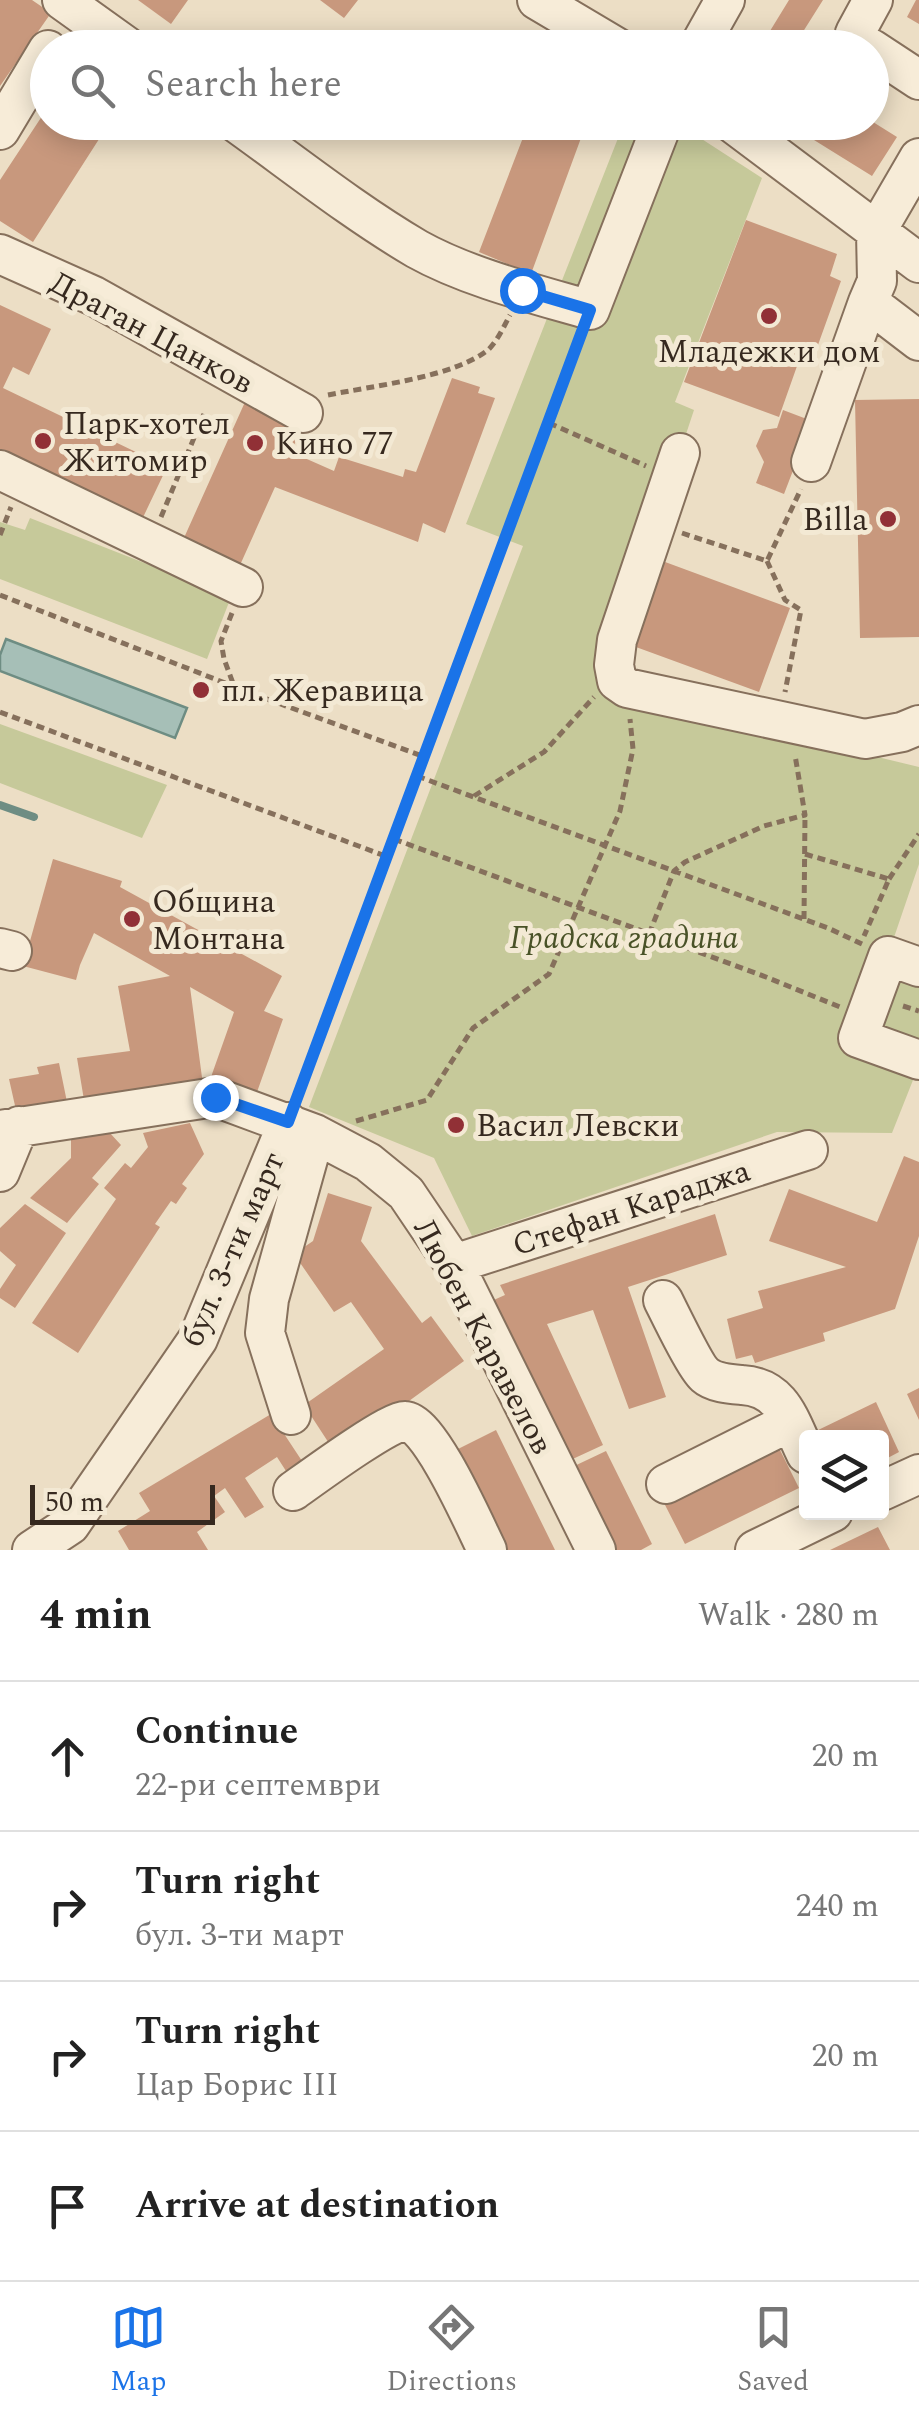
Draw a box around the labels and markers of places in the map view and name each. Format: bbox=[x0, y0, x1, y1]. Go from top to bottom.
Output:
marker: Младежки дом bbox=[758, 305, 780, 327]
place label: Младежки дом bbox=[657, 328, 881, 377]
place label: Парк-хотел Житомир bbox=[63, 400, 230, 486]
place label: Кино 77 bbox=[275, 420, 394, 469]
marker: Парк-хотел Житомир bbox=[32, 430, 54, 452]
marker: Кино 77 bbox=[244, 432, 266, 454]
place label: Billa bbox=[802, 496, 868, 545]
marker: Billa bbox=[877, 508, 899, 530]
place label: пл. Жеравица bbox=[221, 667, 424, 716]
marker: пл. Жеравица bbox=[190, 679, 212, 701]
place label: Община Монтана bbox=[152, 878, 285, 964]
marker: Община Монтана bbox=[121, 908, 143, 930]
place label: Васил Левски bbox=[476, 1102, 679, 1151]
marker: Васил Левски bbox=[445, 1114, 467, 1136]

